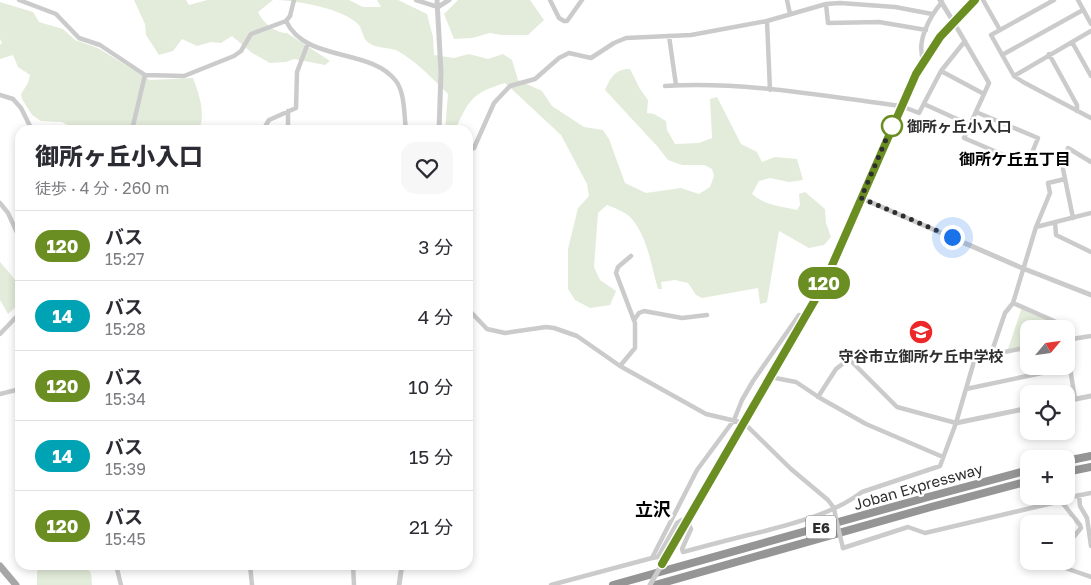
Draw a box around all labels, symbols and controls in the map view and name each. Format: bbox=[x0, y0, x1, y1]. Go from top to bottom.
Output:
marker: 御所ヶ丘小入口 bbox=[881, 115, 903, 137]
place label: 御所ヶ丘小入口 bbox=[907, 117, 1012, 135]
text: 御所ヶ丘小入口 bbox=[35, 141, 203, 170]
button: heart bbox=[401, 142, 453, 194]
district label: 御所ケ丘五丁目 bbox=[959, 149, 1071, 169]
text: 徒歩 · 4 分 · 260 m bbox=[35, 178, 169, 198]
text: バス bbox=[105, 225, 143, 248]
your location bbox=[940, 225, 965, 250]
text: 120 bbox=[47, 235, 78, 257]
text: 3 分 bbox=[418, 235, 453, 258]
text: 15:27 bbox=[105, 249, 145, 269]
line badge: 120 bbox=[795, 267, 853, 299]
text: 120 bbox=[808, 272, 840, 294]
text: バス bbox=[105, 295, 143, 318]
text: 14 bbox=[52, 305, 73, 327]
text: 4 分 bbox=[418, 305, 453, 328]
text: 15:28 bbox=[105, 319, 146, 339]
school or university icon: 守谷市立御所ケ丘中学校 bbox=[908, 319, 934, 345]
north arrow bbox=[1020, 320, 1075, 375]
map controls bbox=[1020, 320, 1075, 570]
place label: 守谷市立御所ケ丘中学校 bbox=[838, 347, 1004, 365]
text: バス bbox=[105, 365, 143, 388]
text: 120 bbox=[47, 375, 78, 397]
text: 10 分 bbox=[408, 375, 453, 398]
button: locate bbox=[1020, 385, 1075, 440]
text: 15:34 bbox=[105, 389, 146, 409]
text: バス bbox=[105, 435, 143, 458]
text: 14 bbox=[52, 445, 73, 467]
text: 15 分 bbox=[409, 445, 453, 468]
button: + bbox=[1020, 450, 1075, 505]
text: 15:39 bbox=[105, 459, 146, 479]
street label: Joban Expressway bbox=[851, 459, 985, 513]
district label: 立沢 bbox=[635, 498, 671, 520]
text: バス bbox=[105, 505, 143, 528]
text: 120 bbox=[47, 515, 78, 537]
text: 21 分 bbox=[409, 515, 453, 538]
button: − bbox=[1020, 515, 1075, 570]
road number: E6 bbox=[806, 516, 836, 538]
text: 15:45 bbox=[105, 529, 146, 549]

